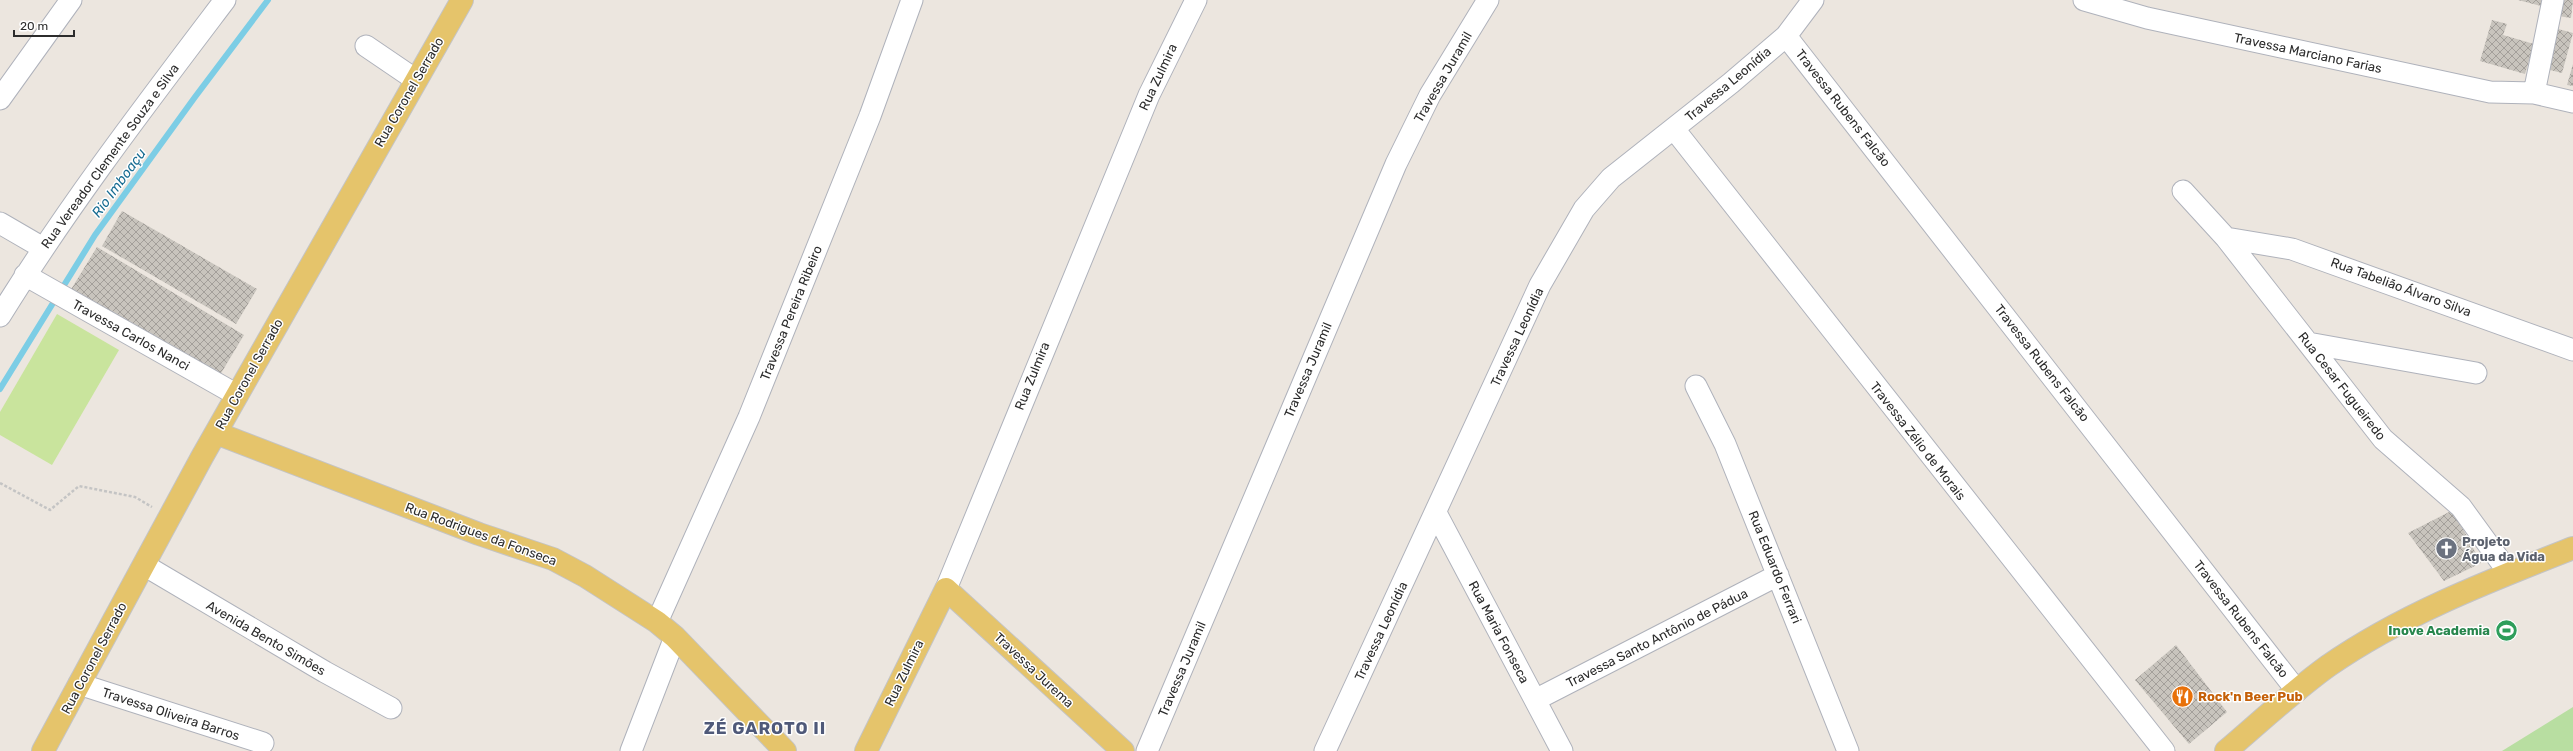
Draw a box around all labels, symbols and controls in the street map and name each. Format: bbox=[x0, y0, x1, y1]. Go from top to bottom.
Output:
scale bar bbox=[14, 12, 74, 38]
text: 20 m bbox=[20, 19, 48, 33]
street label: Travessa Juramil bbox=[1411, 29, 1475, 125]
street label: Travessa Marciano Farias bbox=[2233, 30, 2384, 76]
street label: Rua Coronel Serrado bbox=[371, 35, 447, 149]
street label: Rua Zulmira bbox=[1136, 41, 1180, 113]
street label: Travessa Leonídia bbox=[1682, 44, 1774, 124]
street label: Travessa Rubens Falcão bbox=[1793, 46, 1893, 170]
street label: Rua Vereador Clemente Souza e Silva bbox=[38, 61, 182, 251]
water label: Rio Imboaçu bbox=[88, 145, 150, 221]
street label: Travessa Pereira Ribeiro bbox=[757, 243, 825, 383]
street label: Rua Tabelião Álvaro Silva bbox=[2329, 255, 2473, 319]
street label: Travessa Leonídia bbox=[1488, 285, 1546, 389]
street label: Travessa Carlos Nanci bbox=[70, 296, 192, 374]
street label: Travessa Rubens Falcão bbox=[1992, 301, 2092, 425]
street label: Rua Coronel Serrado bbox=[212, 316, 286, 432]
street label: Travessa Juramil bbox=[1281, 320, 1335, 420]
street label: Rua Cesar Fugueiredo bbox=[2294, 329, 2389, 444]
street label: Rua Zulmira bbox=[1012, 340, 1052, 412]
street label: Travessa Zélio de Morais bbox=[1867, 379, 1969, 503]
street label: Rua Rodrigues da Fonseca bbox=[403, 500, 559, 569]
street label: Rua Eduardo Ferrari bbox=[1746, 508, 1804, 626]
place label: Projeto Água da Vida bbox=[2462, 534, 2545, 564]
church icon: Projeto Água da Vida bbox=[2433, 535, 2459, 561]
street label: Travessa Rubens Falcão bbox=[2191, 557, 2291, 681]
street label: Rua Maria Fonseca bbox=[1466, 578, 1532, 686]
street label: Travessa Leonídia bbox=[1352, 579, 1410, 683]
street label: Travessa Santo Antônio de Pádua bbox=[1564, 586, 1750, 690]
street label: Avenida Bento Simões bbox=[204, 598, 329, 679]
street label: Rua Coronel Serrado bbox=[58, 600, 130, 716]
sports icon: Inove Academia bbox=[2493, 617, 2519, 643]
street label: Travessa Juramil bbox=[1155, 619, 1209, 719]
place label: Inove Academia bbox=[2388, 623, 2490, 638]
street label: Travessa Jurema bbox=[991, 629, 1077, 711]
street label: Rua Zulmira bbox=[881, 637, 927, 709]
restaurant icon: Rock'n Beer Pub bbox=[2169, 683, 2195, 709]
street label: Travessa Oliveira Barros bbox=[100, 685, 242, 743]
place label: Rock'n Beer Pub bbox=[2198, 689, 2303, 704]
district label: ZÉ GAROTO II bbox=[704, 718, 826, 738]

